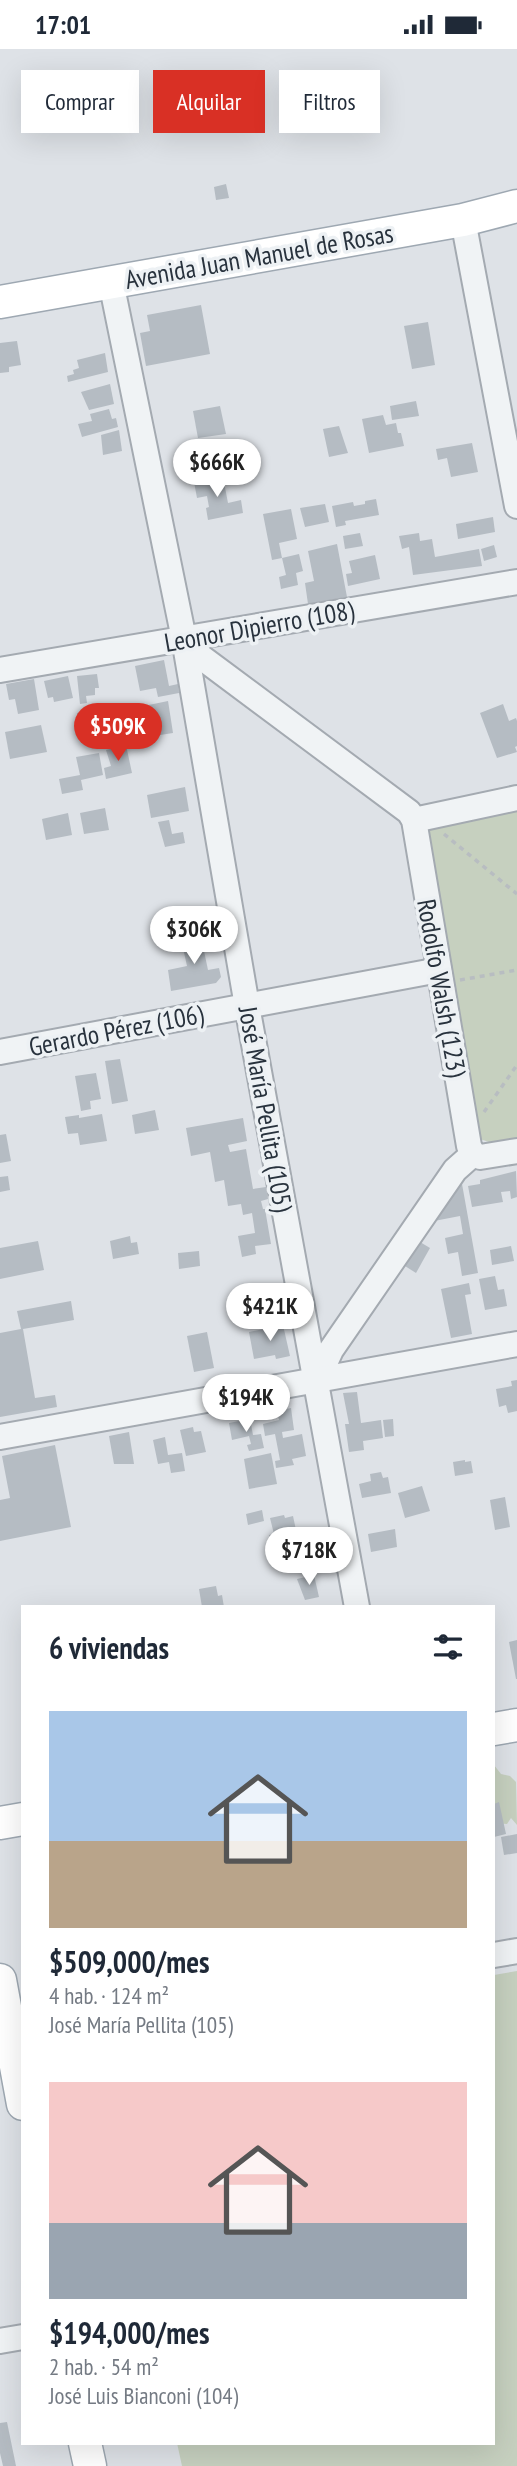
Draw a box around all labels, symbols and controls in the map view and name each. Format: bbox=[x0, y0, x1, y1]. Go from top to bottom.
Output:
text: 17:01 bbox=[35, 8, 91, 41]
chip: Comprar bbox=[21, 70, 139, 133]
chip: Alquilar bbox=[153, 70, 265, 133]
chip: Filtros bbox=[279, 70, 380, 133]
street label: Avenida Juan Manuel de Rosas bbox=[122, 216, 396, 296]
pin: $666K bbox=[168, 440, 266, 499]
text: $666K bbox=[189, 447, 245, 476]
street label: Leonor Dipierro (108) bbox=[162, 593, 356, 659]
pin: $509K bbox=[69, 703, 167, 763]
text: $509K bbox=[90, 711, 146, 740]
street label: Rodolfo Walsh (123) bbox=[410, 896, 474, 1080]
pin: $306K bbox=[145, 907, 243, 966]
text: $306K bbox=[166, 914, 222, 943]
street label: Gerardo Pérez (106) bbox=[26, 997, 206, 1063]
street label: José María Pellita (105) bbox=[232, 1003, 300, 1214]
pin: $421K bbox=[221, 1283, 319, 1343]
text: $421K bbox=[242, 1291, 298, 1320]
pin: $194K bbox=[197, 1375, 295, 1434]
text: $194K bbox=[218, 1382, 274, 1411]
pin: $718K bbox=[260, 1527, 358, 1587]
text: $718K bbox=[281, 1535, 337, 1564]
text: 6 viviendas bbox=[49, 1628, 169, 1667]
icon: filters bbox=[429, 1628, 467, 1666]
icon: home bbox=[195, 1756, 321, 1882]
text: $509,000/mes bbox=[49, 1942, 210, 1981]
text: 4 hab. · 124 m² bbox=[49, 1981, 169, 2010]
text: José María Pellita (105) bbox=[49, 2010, 233, 2039]
icon: home bbox=[195, 2127, 321, 2253]
text: $194,000/mes bbox=[49, 2313, 210, 2352]
text: 2 hab. · 54 m² bbox=[49, 2352, 159, 2381]
text: José Luis Bianconi (104) bbox=[49, 2381, 238, 2410]

